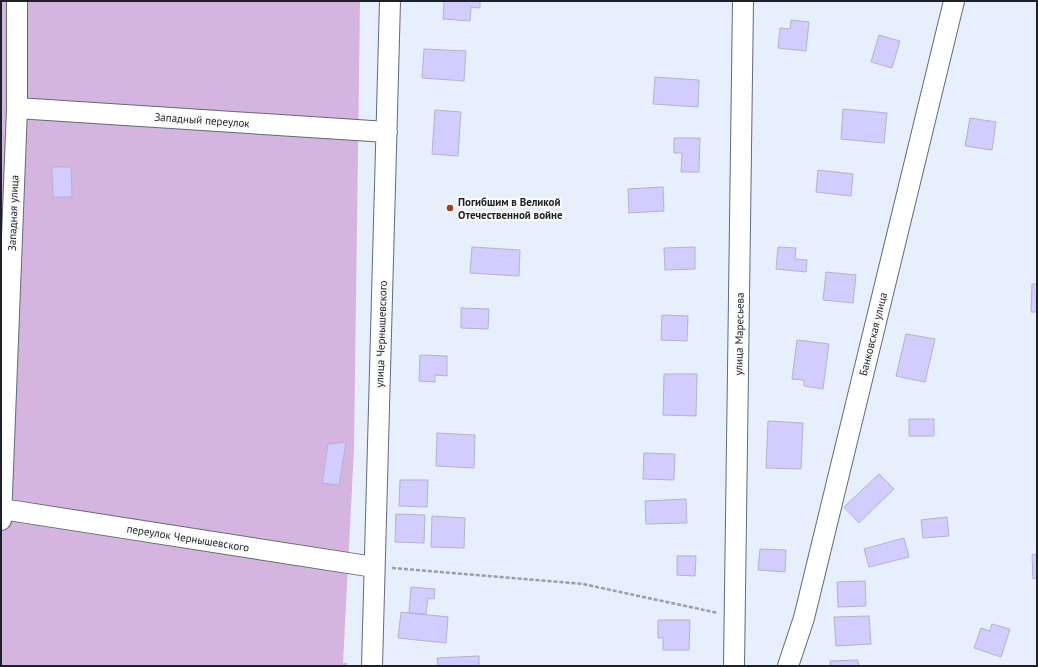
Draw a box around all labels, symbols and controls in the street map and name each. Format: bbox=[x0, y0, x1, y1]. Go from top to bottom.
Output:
street label: Западный переулок bbox=[154, 110, 251, 130]
street label: Западная улица bbox=[5, 175, 21, 251]
place label: Погибшим в Великой Отечественной войне bbox=[458, 195, 563, 222]
marker: Погибшим в Великой Отечественной войне bbox=[445, 203, 455, 213]
street label: улица Чернышевского bbox=[372, 280, 390, 388]
street label: Банковская улица bbox=[856, 291, 890, 377]
street label: улица Маресьева bbox=[731, 292, 747, 376]
street label: переулок Чернышевского bbox=[126, 521, 250, 555]

